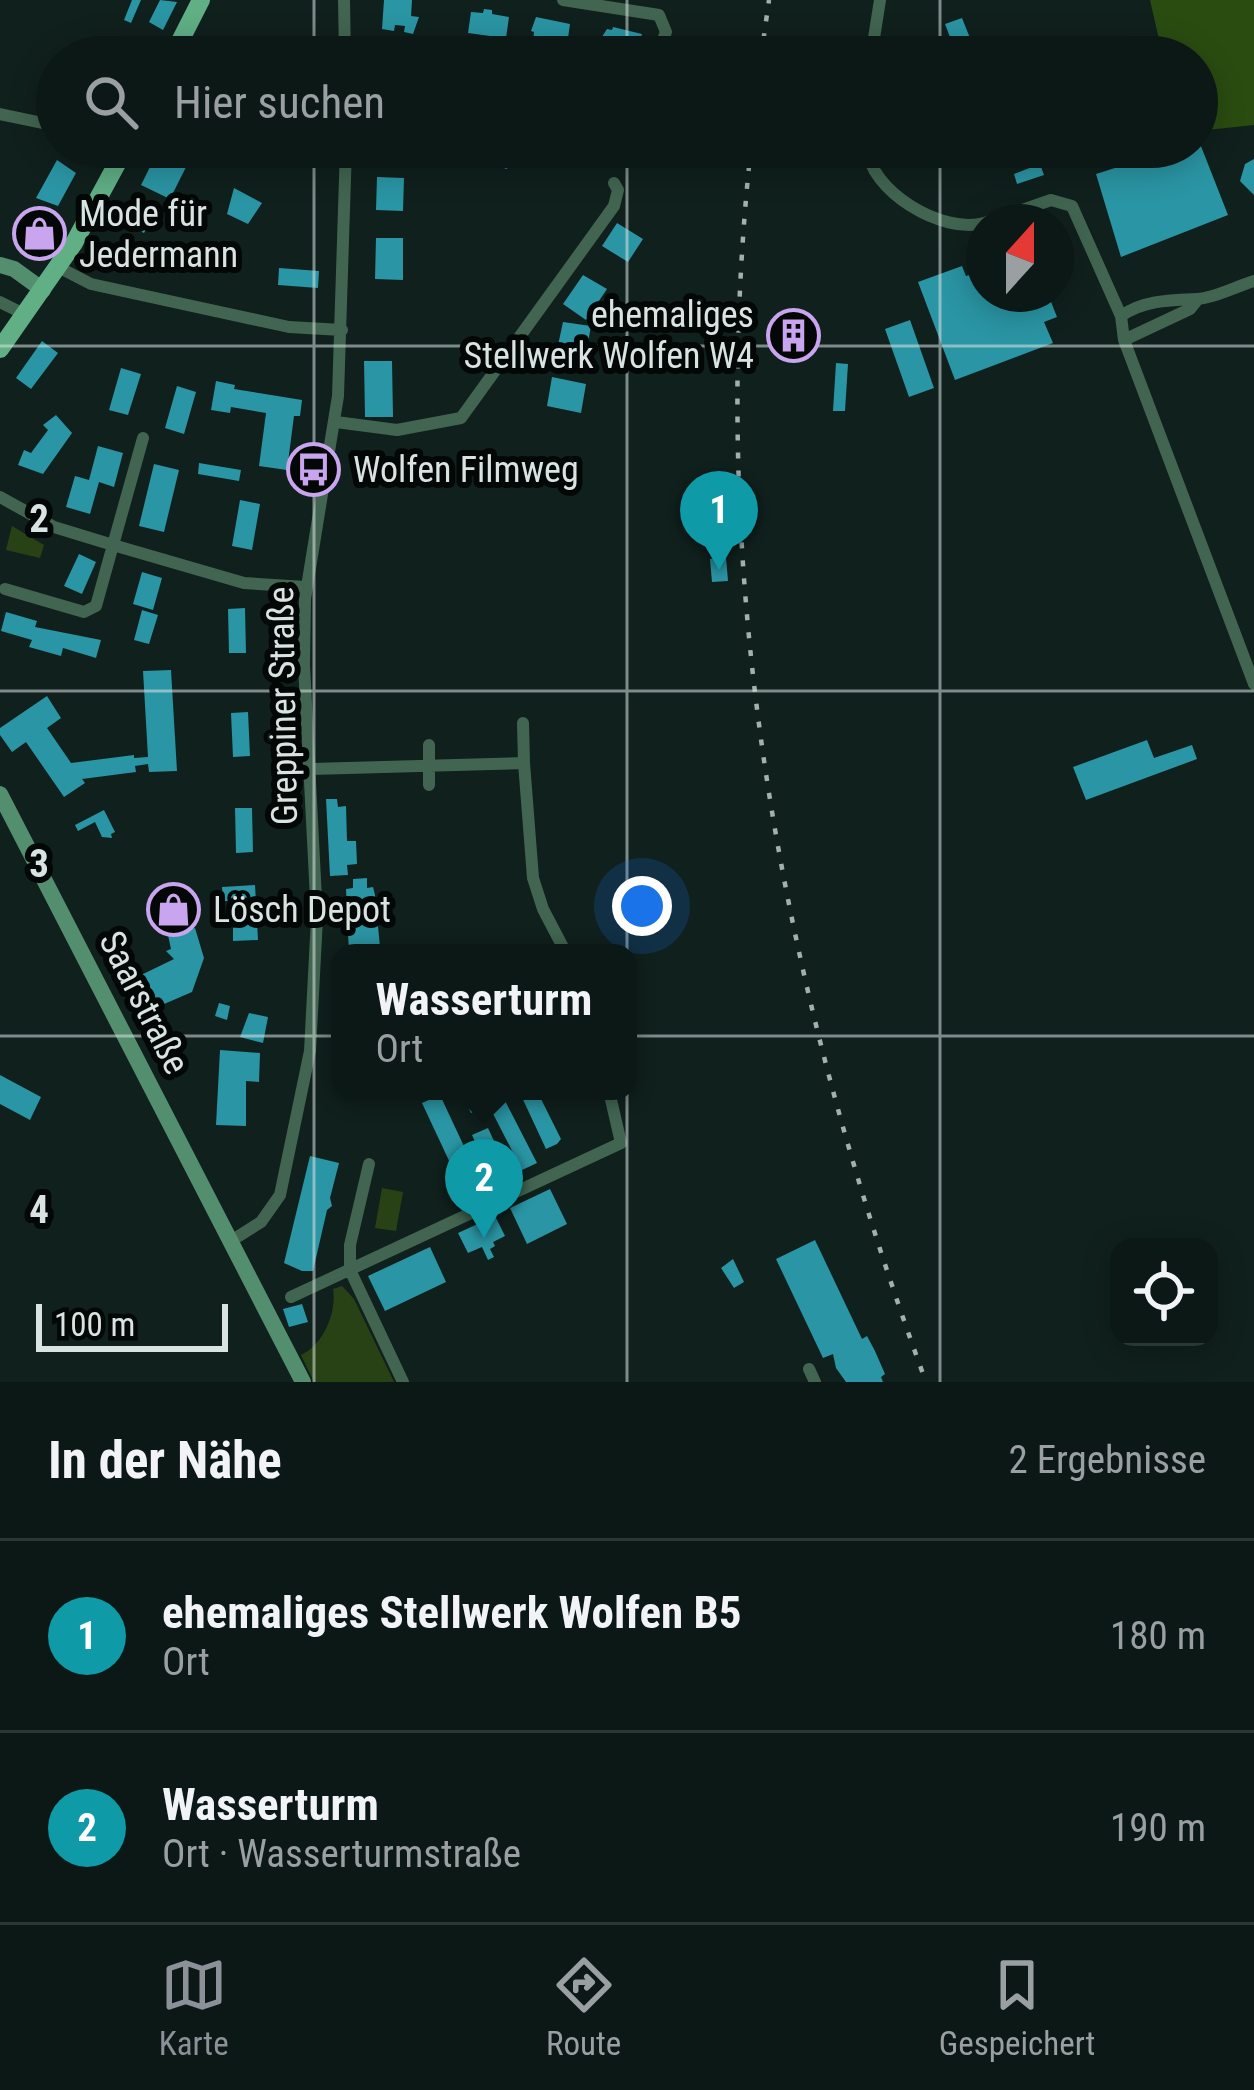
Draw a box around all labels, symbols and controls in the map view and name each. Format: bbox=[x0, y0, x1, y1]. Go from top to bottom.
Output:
search box bbox=[36, 36, 1218, 168]
icon: search bbox=[78, 69, 144, 135]
text: Hier suchen bbox=[174, 76, 385, 129]
place label: Mode für Jedermann bbox=[79, 193, 238, 276]
north arrow bbox=[966, 204, 1074, 312]
shop icon: Mode für Jedermann bbox=[12, 206, 68, 262]
place label: ehemaliges Stellwerk Wolfen W4 bbox=[464, 294, 754, 377]
building icon: ehemaliges Stellwerk Wolfen W4 bbox=[765, 307, 821, 363]
bus stop icon: Wolfen Filmweg bbox=[286, 441, 342, 497]
place label: Wolfen Filmweg bbox=[353, 449, 579, 491]
pin: 1 bbox=[680, 471, 758, 570]
text: 2 bbox=[29, 496, 49, 542]
street label: Greppiner Straße bbox=[260, 586, 306, 826]
text: 3 bbox=[29, 841, 49, 887]
your location bbox=[612, 876, 672, 936]
shop icon: Lösch Depot bbox=[146, 881, 202, 937]
place label: Lösch Depot bbox=[213, 889, 391, 931]
street label: Saarstraße bbox=[90, 924, 198, 1081]
popup bbox=[331, 944, 637, 1100]
text: Wasserturm bbox=[376, 973, 592, 1026]
text: Ort bbox=[376, 1026, 423, 1072]
pin: 2 bbox=[445, 1139, 523, 1238]
text: 4 bbox=[29, 1187, 49, 1233]
map controls bbox=[1110, 1238, 1218, 1346]
button: locate bbox=[1110, 1238, 1218, 1346]
scale bar bbox=[36, 1298, 228, 1351]
text: 100 m bbox=[54, 1305, 135, 1344]
text: In der Nähe bbox=[48, 1431, 282, 1490]
text: 2 Ergebnisse bbox=[1008, 1437, 1206, 1483]
text: ehemaliges Stellwerk Wolfen B5 bbox=[162, 1586, 742, 1639]
text: 1 bbox=[77, 1613, 97, 1659]
text: 180 m bbox=[1110, 1613, 1206, 1659]
text: Ort bbox=[162, 1639, 210, 1685]
text: Wasserturm bbox=[162, 1778, 379, 1831]
text: 2 bbox=[77, 1805, 97, 1851]
text: 190 m bbox=[1110, 1805, 1206, 1851]
text: Ort · Wasserturmstraße bbox=[162, 1831, 521, 1877]
tab: Karte bbox=[159, 1952, 229, 2063]
tab: Route bbox=[546, 1952, 621, 2063]
tab: Gespeichert bbox=[939, 1952, 1095, 2063]

